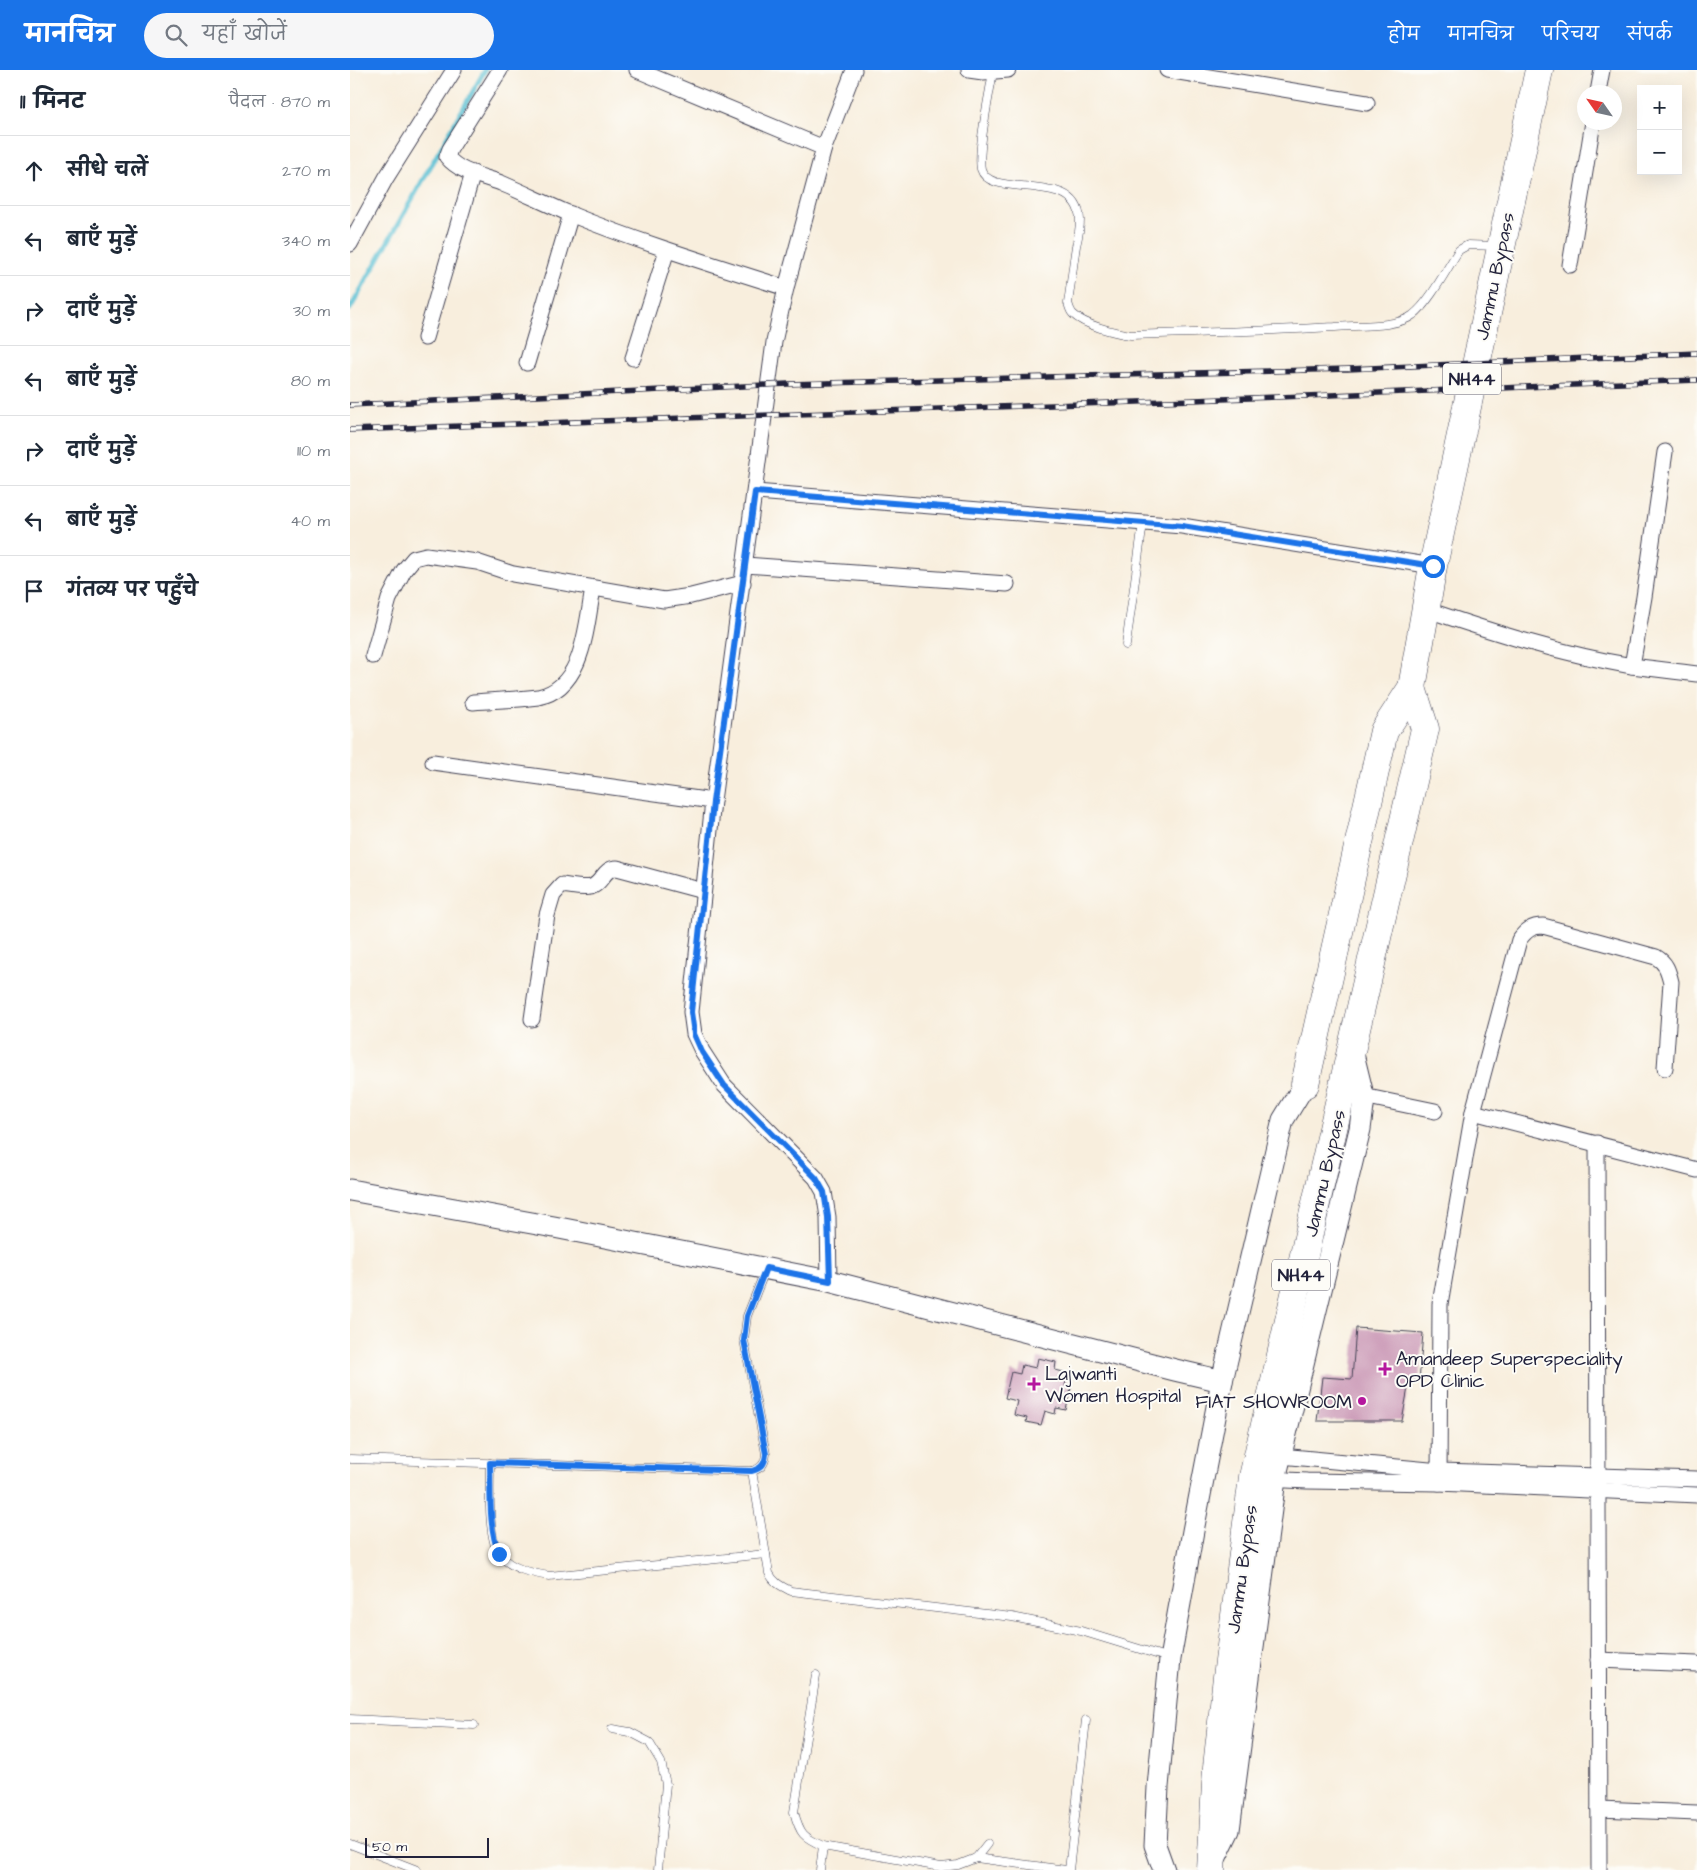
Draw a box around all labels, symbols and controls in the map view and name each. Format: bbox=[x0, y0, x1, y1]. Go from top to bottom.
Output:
search box bbox=[144, 13, 494, 58]
text: मानचित्र bbox=[25, 18, 114, 52]
icon: search bbox=[162, 21, 190, 49]
text: यहाँ खोजें bbox=[202, 21, 287, 48]
text: होम bbox=[1388, 22, 1420, 47]
text: मानचित्र bbox=[1448, 22, 1514, 47]
text: परिचय bbox=[1542, 22, 1599, 47]
text: संपर्क bbox=[1627, 22, 1672, 47]
north arrow bbox=[1577, 85, 1622, 130]
map controls bbox=[1637, 85, 1682, 175]
button: + bbox=[1637, 85, 1682, 130]
text: 11 मिनट bbox=[20, 87, 85, 116]
text: पैदल · 870 m bbox=[229, 91, 330, 113]
button: − bbox=[1637, 130, 1682, 175]
icon: ahead bbox=[20, 157, 48, 185]
text: सीधे चलें bbox=[67, 157, 148, 184]
text: 270 m bbox=[282, 160, 330, 182]
street label: Jammu Bypass bbox=[1469, 210, 1523, 343]
icon: left bbox=[20, 227, 48, 255]
text: बाएँ मुड़ें bbox=[67, 227, 136, 254]
text: 340 m bbox=[282, 230, 330, 252]
icon: right bbox=[20, 297, 48, 325]
text: दाएँ मुड़ें bbox=[67, 297, 136, 324]
text: 30 m bbox=[293, 300, 330, 322]
road number: NH44 bbox=[1443, 364, 1501, 394]
icon: left bbox=[20, 367, 48, 395]
text: बाएँ मुड़ें bbox=[67, 367, 136, 394]
text: 80 m bbox=[291, 370, 330, 392]
icon: right bbox=[20, 437, 48, 465]
text: दाएँ मुड़ें bbox=[67, 437, 136, 464]
text: 110 m bbox=[297, 440, 330, 462]
icon: left bbox=[20, 507, 48, 535]
text: बाएँ मुड़ें bbox=[67, 507, 136, 534]
text: 40 m bbox=[290, 510, 330, 532]
route start bbox=[1422, 555, 1445, 578]
icon: arrive bbox=[20, 577, 48, 605]
text: गंतव्य पर पहुँचे bbox=[67, 577, 198, 604]
street label: Jammu Bypass bbox=[1298, 1107, 1354, 1240]
road number: NH44 bbox=[1272, 1260, 1330, 1290]
place label: Amandeep Superspeciality OPD Clinic bbox=[1396, 1346, 1623, 1395]
place label: Lajwanti Women Hospital bbox=[1045, 1361, 1181, 1410]
marker: Amandeep Superspeciality OPD Clinic bbox=[1378, 1362, 1392, 1376]
marker: Lajwanti Women Hospital bbox=[1027, 1377, 1041, 1391]
place label: FIAT SHOWROOM bbox=[1195, 1389, 1352, 1416]
marker: FIAT SHOWROOM bbox=[1356, 1395, 1368, 1407]
street label: Jammu Bypass bbox=[1220, 1503, 1266, 1636]
route end bbox=[488, 1543, 511, 1566]
scale bar bbox=[365, 1835, 489, 1858]
text: 50 m bbox=[372, 1837, 407, 1857]

